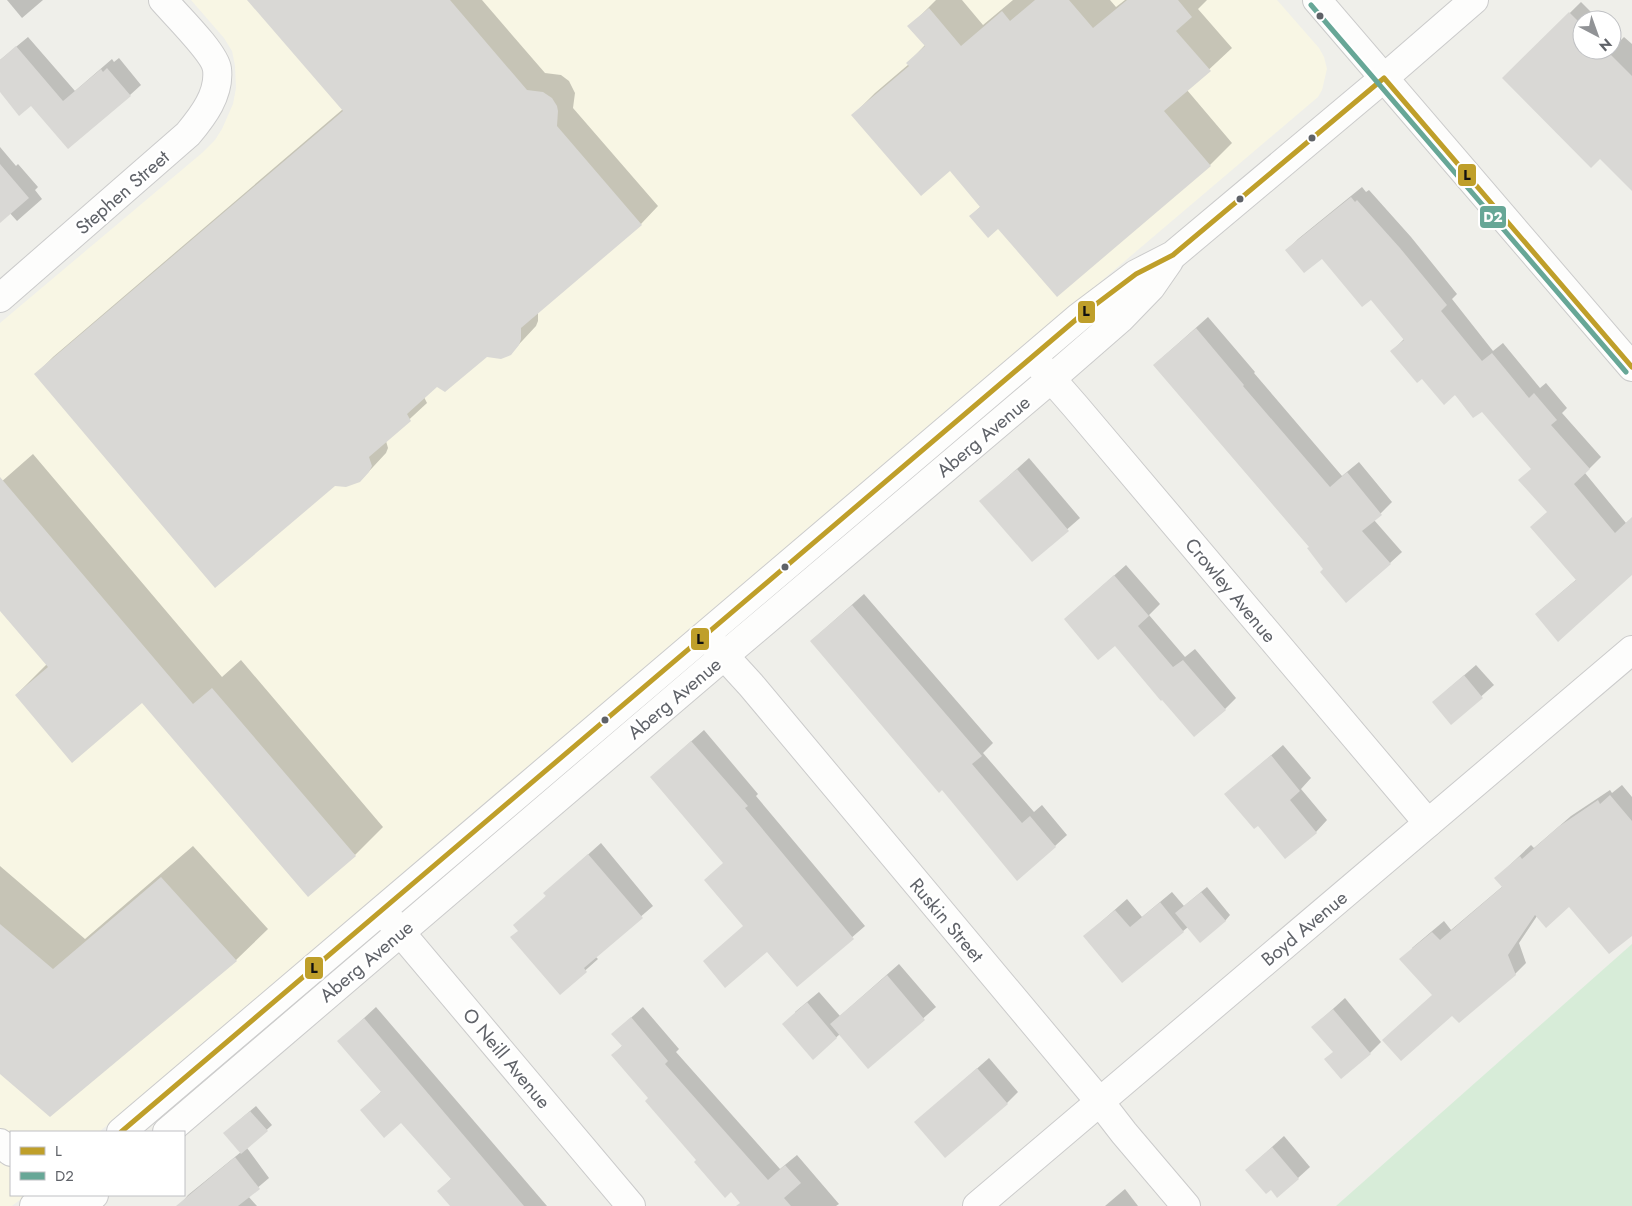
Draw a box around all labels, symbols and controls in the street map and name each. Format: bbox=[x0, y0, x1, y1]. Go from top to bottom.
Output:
north arrow bbox=[1572, 10, 1622, 60]
unlabelled marker bbox=[1315, 11, 1325, 21]
text: N bbox=[1595, 34, 1616, 56]
unlabelled marker bbox=[1307, 133, 1317, 143]
street label: Stephen Street bbox=[70, 144, 175, 241]
line badge: L bbox=[1457, 163, 1477, 187]
text: L bbox=[1463, 165, 1471, 185]
unlabelled marker bbox=[1235, 194, 1245, 204]
line badge: D2 bbox=[1479, 205, 1507, 229]
text: D2 bbox=[1483, 207, 1503, 227]
line badge: L bbox=[1077, 300, 1096, 324]
text: L bbox=[1082, 301, 1090, 321]
street label: Aberg Avenue bbox=[931, 389, 1036, 484]
street label: Crowley Avenue bbox=[1179, 532, 1283, 649]
unlabelled marker bbox=[780, 562, 790, 572]
line badge: L bbox=[690, 627, 710, 651]
text: L bbox=[696, 629, 704, 649]
street label: Aberg Avenue bbox=[622, 651, 727, 746]
unlabelled marker bbox=[600, 715, 610, 725]
street label: Ruskin Street bbox=[903, 872, 990, 969]
street label: Boyd Avenue bbox=[1256, 884, 1353, 972]
street label: Aberg Avenue bbox=[314, 914, 419, 1009]
line badge: L bbox=[304, 956, 324, 980]
text: L bbox=[310, 958, 318, 978]
street label: O Neill Avenue bbox=[456, 1002, 557, 1115]
legend bbox=[10, 1131, 185, 1196]
text: L bbox=[55, 1140, 62, 1162]
text: D2 bbox=[55, 1165, 74, 1187]

